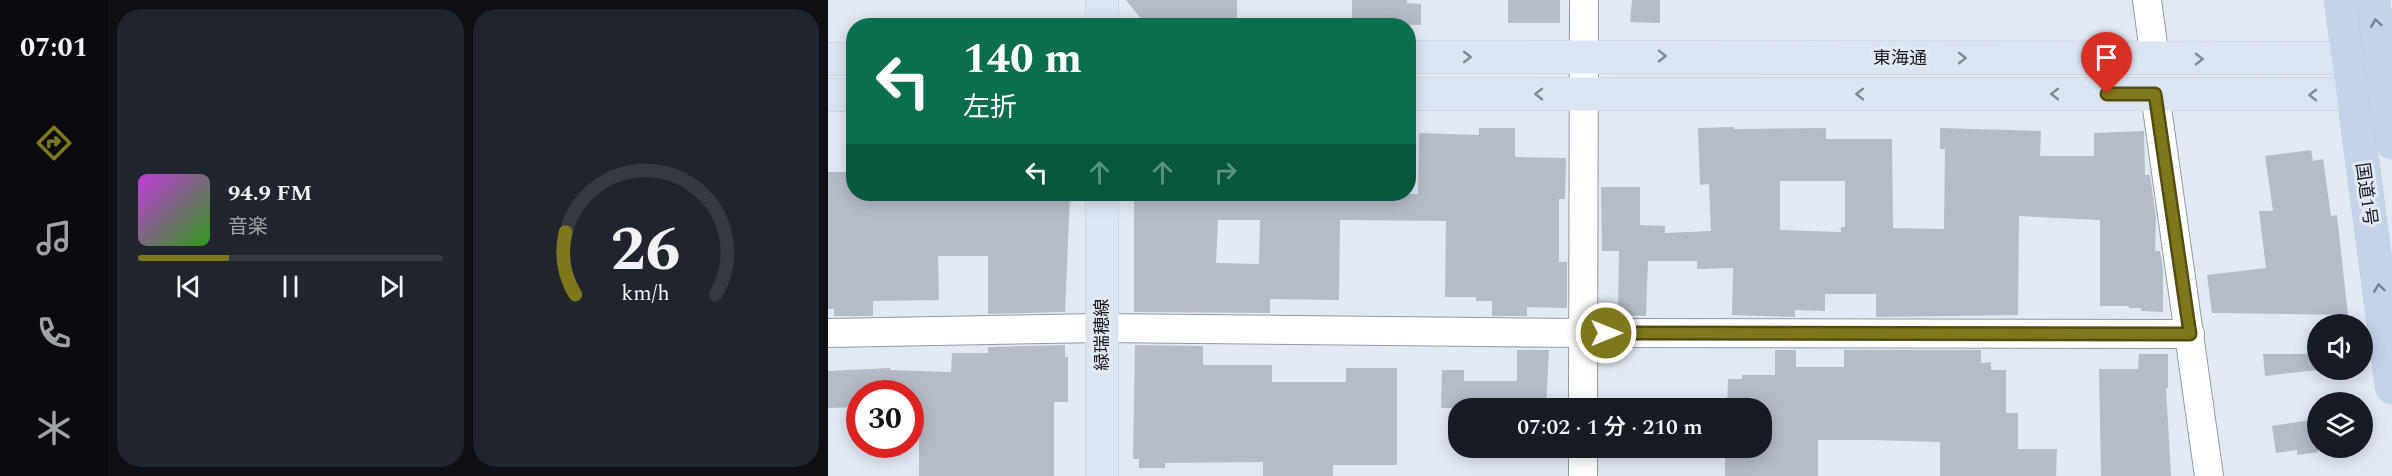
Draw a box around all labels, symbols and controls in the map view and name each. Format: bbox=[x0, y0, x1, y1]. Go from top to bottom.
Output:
one-way arrow bbox=[2370, 18, 2382, 27]
text: 07:01 bbox=[20, 27, 88, 69]
text: 140 m bbox=[963, 28, 1082, 91]
pin bbox=[2081, 32, 2132, 94]
icon: arrive bbox=[2090, 41, 2123, 74]
icon: left bbox=[864, 42, 942, 120]
street label: 東海通 bbox=[1873, 45, 1927, 72]
one-way arrow bbox=[1657, 50, 1666, 62]
one-way arrow bbox=[1462, 51, 1471, 63]
one-way arrow bbox=[1957, 52, 1966, 64]
one-way arrow bbox=[2194, 53, 2203, 65]
text: 左折 bbox=[963, 87, 1017, 129]
one-way arrow bbox=[1534, 87, 1543, 100]
one-way arrow bbox=[1855, 88, 1864, 100]
one-way arrow bbox=[2050, 88, 2059, 100]
one-way arrow bbox=[2308, 89, 2317, 101]
icon: directions bbox=[33, 122, 75, 164]
icon: left bbox=[1020, 156, 1053, 189]
icon: ahead bbox=[1083, 156, 1116, 189]
icon: ahead bbox=[1146, 156, 1179, 189]
icon: right bbox=[1209, 156, 1242, 189]
street label: 国道1号 bbox=[2348, 161, 2384, 227]
text: 94.9 FM bbox=[228, 177, 312, 210]
text: 26 bbox=[611, 203, 681, 298]
text: 音楽 bbox=[228, 212, 268, 242]
icon: music bbox=[33, 217, 75, 259]
icon: previous bbox=[172, 270, 205, 303]
icon: pause bbox=[274, 270, 307, 303]
icon: next bbox=[375, 270, 408, 303]
text: km/h bbox=[622, 277, 670, 310]
one-way arrow bbox=[2373, 283, 2385, 292]
street label: 緑瑞穂線 bbox=[1089, 299, 1116, 371]
position arrow bbox=[1574, 301, 1638, 365]
icon: phone bbox=[33, 312, 75, 354]
map controls bbox=[2307, 314, 2373, 458]
button: sound bbox=[2307, 314, 2373, 380]
speed limit sign: 30 bbox=[846, 380, 924, 458]
button: layers bbox=[2307, 392, 2373, 458]
icon: climate bbox=[33, 407, 75, 449]
text: 07:02 · 1 分 · 210 m bbox=[1517, 411, 1703, 444]

